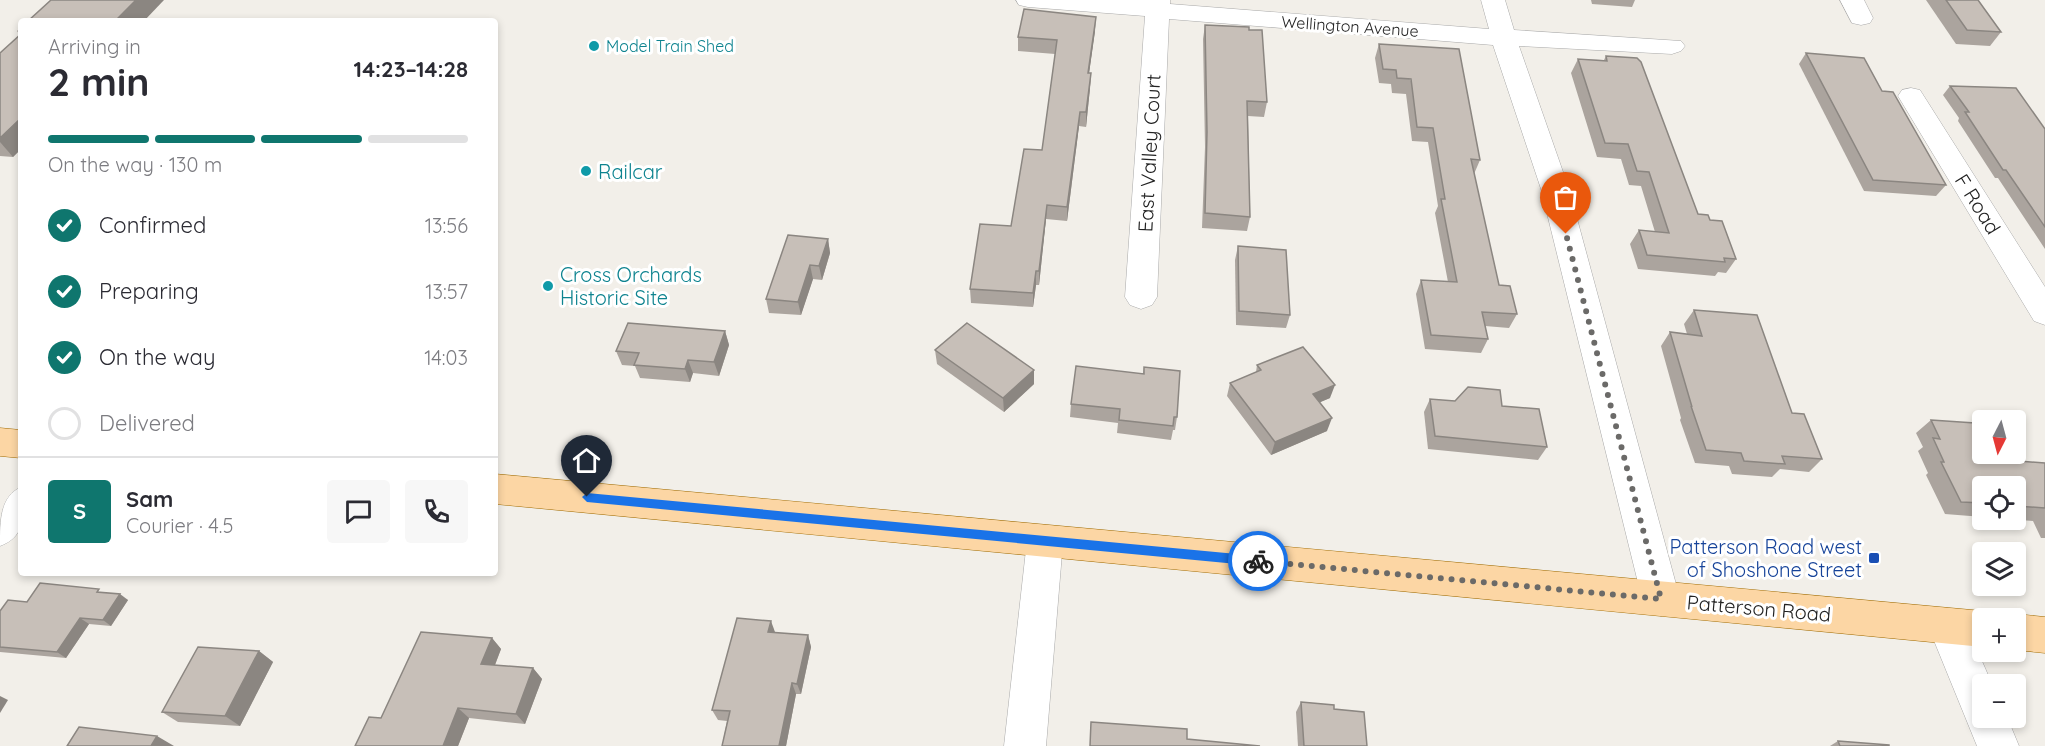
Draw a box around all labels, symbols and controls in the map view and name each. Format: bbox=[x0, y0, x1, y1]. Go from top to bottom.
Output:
street label: Wellington Avenue bbox=[1281, 11, 1419, 41]
text: Arriving in bbox=[48, 34, 141, 59]
place label: Model Train Shed bbox=[606, 36, 734, 56]
marker: Model Train Shed bbox=[587, 39, 601, 53]
text: 14:23–14:28 bbox=[354, 55, 468, 83]
text: 2 min bbox=[48, 57, 150, 106]
street label: East Valley Court bbox=[1132, 73, 1166, 233]
text: On the way · 130 m bbox=[48, 152, 222, 177]
place label: Railcar bbox=[598, 159, 663, 184]
marker: Railcar bbox=[579, 164, 593, 178]
street label: F Road bbox=[1950, 169, 2006, 239]
pin bbox=[1540, 172, 1591, 234]
icon: bag bbox=[1549, 181, 1582, 214]
icon: check bbox=[48, 209, 81, 242]
text: Confirmed bbox=[99, 211, 206, 239]
text: 13:56 bbox=[425, 213, 468, 238]
place label: Cross Orchards Historic Site bbox=[560, 262, 702, 310]
icon: check bbox=[48, 275, 81, 308]
text: Preparing bbox=[99, 277, 199, 305]
text: 13:57 bbox=[425, 279, 468, 304]
marker: Cross Orchards Historic Site bbox=[541, 279, 555, 293]
icon: check bbox=[48, 341, 81, 374]
text: On the way bbox=[99, 343, 215, 371]
text: 14:03 bbox=[424, 345, 468, 370]
text: Delivered bbox=[99, 409, 195, 437]
north arrow bbox=[1972, 410, 2026, 464]
map controls bbox=[1972, 410, 2026, 728]
pin bbox=[561, 435, 612, 497]
icon: home bbox=[570, 444, 603, 477]
button: locate bbox=[1972, 476, 2026, 530]
button: chat bbox=[327, 480, 390, 543]
button: phone bbox=[405, 480, 468, 543]
text: Sam bbox=[126, 485, 173, 513]
text: S bbox=[73, 497, 86, 525]
text: Courier · 4.5 bbox=[126, 513, 233, 538]
courier bbox=[1228, 531, 1288, 591]
place label: Patterson Road west of Shoshone Street bbox=[1670, 534, 1862, 582]
button: layers bbox=[1972, 542, 2026, 596]
icon: bike bbox=[1242, 545, 1275, 578]
marker: Patterson Road west of Shoshone Street bbox=[1867, 551, 1881, 565]
street label: Patterson Road bbox=[1686, 589, 1832, 627]
button: + bbox=[1972, 608, 2026, 662]
button: − bbox=[1972, 674, 2026, 728]

